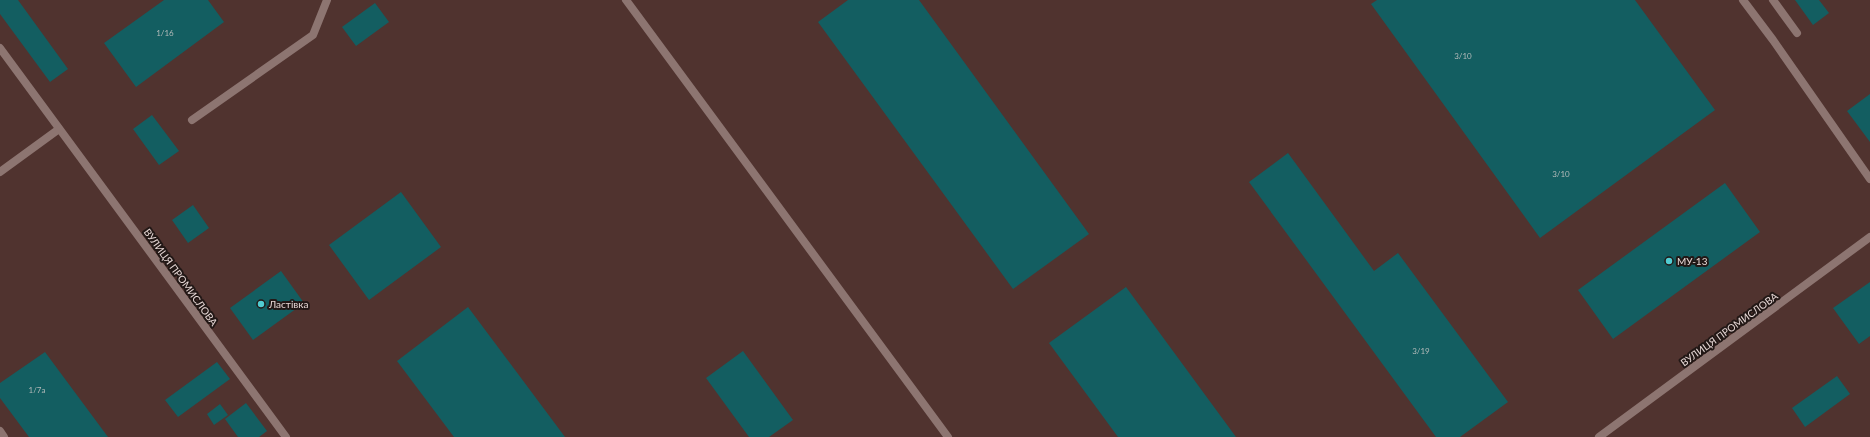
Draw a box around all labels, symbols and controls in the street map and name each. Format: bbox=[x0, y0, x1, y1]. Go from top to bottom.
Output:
house number: 1/16 bbox=[156, 28, 174, 38]
house number: 3/10 bbox=[1454, 51, 1472, 61]
house number: 3/10 bbox=[1552, 169, 1570, 179]
street label: ВУЛИЦЯ ПРОМИСЛОВА bbox=[142, 226, 220, 328]
place label: МУ-13 bbox=[1677, 255, 1708, 267]
marker: МУ-13 bbox=[1664, 256, 1674, 266]
street label: ВУЛИЦЯ ПРОМИСЛОВА bbox=[1678, 290, 1780, 368]
place label: Ластівка bbox=[268, 298, 308, 310]
marker: Ластівка bbox=[256, 299, 266, 309]
house number: 3/19 bbox=[1412, 346, 1430, 356]
house number: 1/7а bbox=[29, 385, 45, 395]

